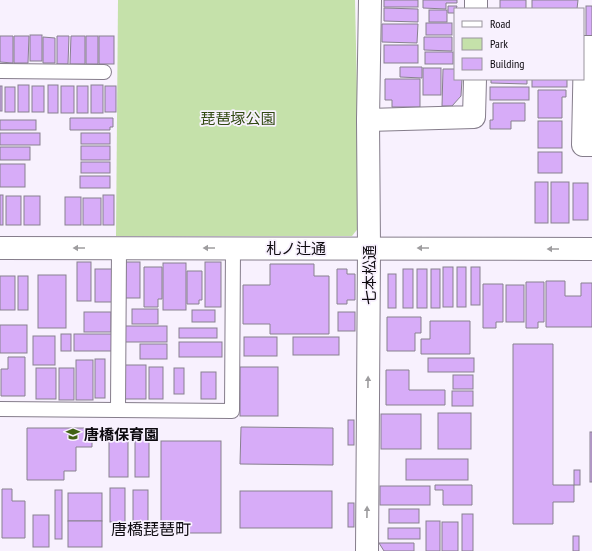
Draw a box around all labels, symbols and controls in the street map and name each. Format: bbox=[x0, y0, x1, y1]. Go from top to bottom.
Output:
legend bbox=[454, 8, 584, 80]
text: Road bbox=[490, 16, 510, 31]
text: Park bbox=[490, 36, 508, 51]
text: Building bbox=[490, 56, 525, 71]
park label: 琵琶塚公園 bbox=[200, 109, 276, 128]
street label: 札ノ辻通 bbox=[266, 239, 326, 258]
one-way arrow bbox=[72, 245, 85, 251]
one-way arrow bbox=[202, 245, 215, 251]
street label: 七本松通 bbox=[360, 245, 379, 305]
one-way arrow bbox=[416, 245, 429, 251]
one-way arrow bbox=[546, 246, 559, 252]
one-way arrow bbox=[365, 375, 371, 388]
place label: 唐橋保育園 bbox=[84, 425, 159, 444]
school or university icon: 唐橋保育園 bbox=[65, 426, 81, 442]
one-way arrow bbox=[364, 505, 370, 518]
district label: 唐橋琵琶町 bbox=[111, 519, 191, 539]

